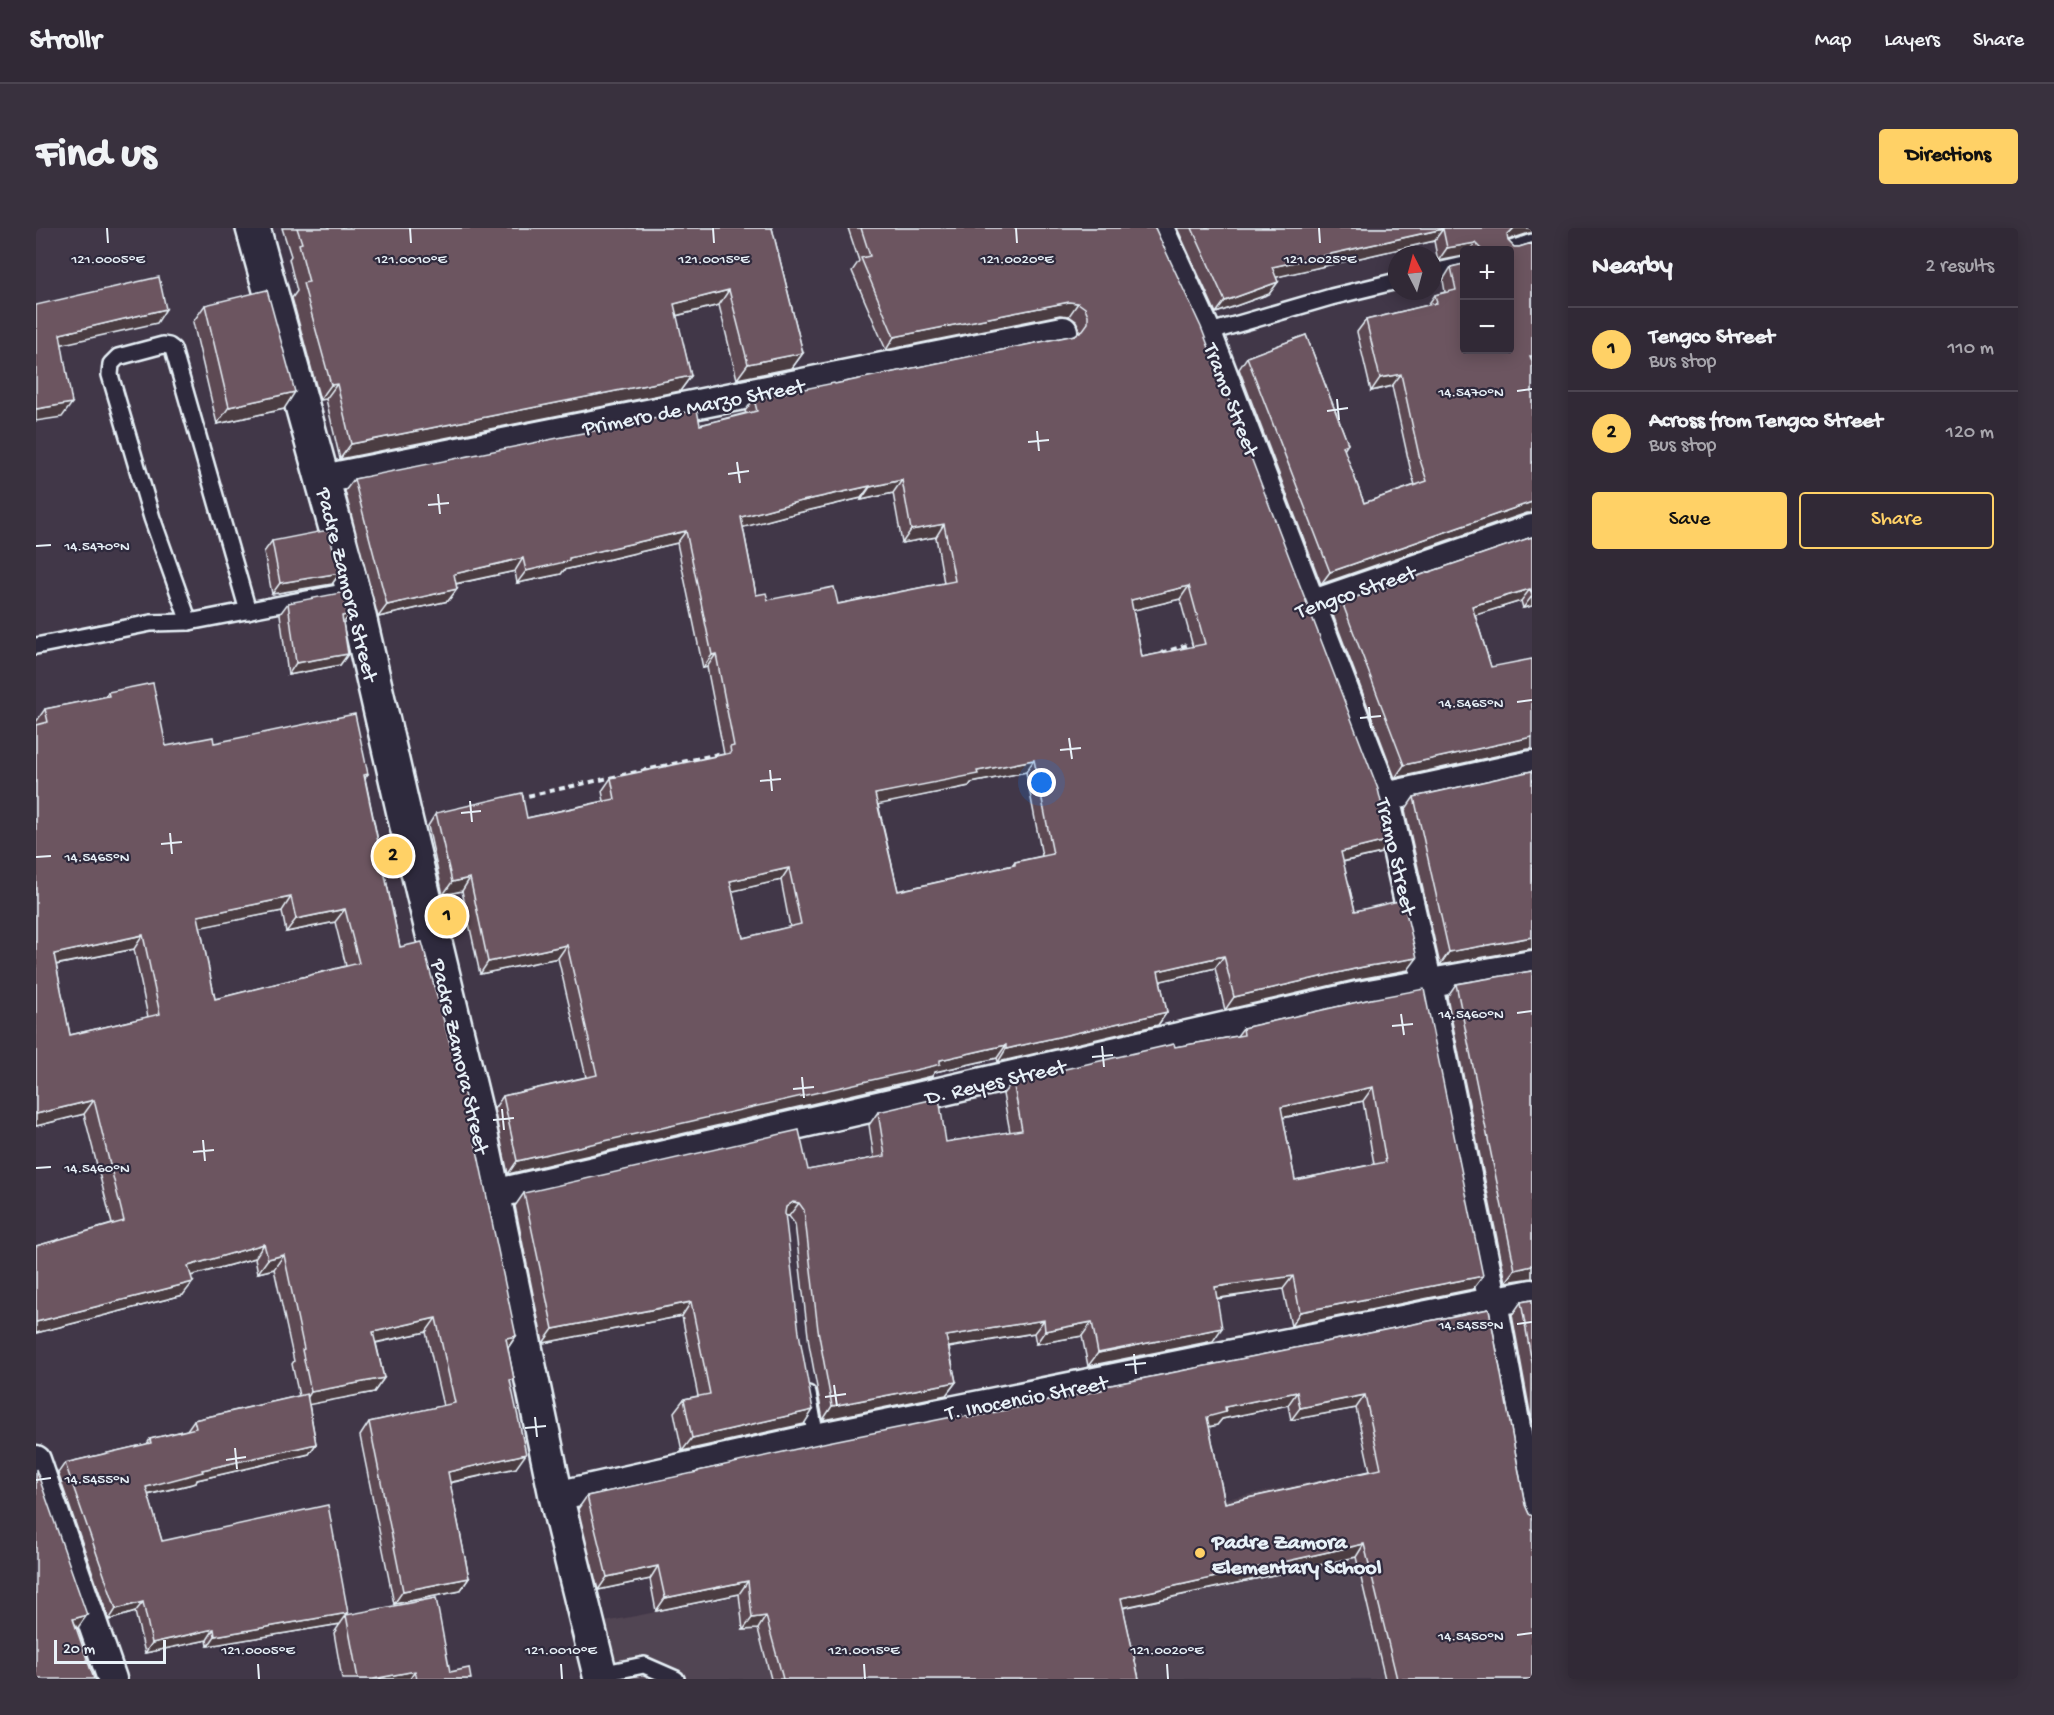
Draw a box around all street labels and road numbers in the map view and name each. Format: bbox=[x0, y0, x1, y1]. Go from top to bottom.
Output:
street label: Tramo Street bbox=[1195, 338, 1264, 463]
street label: Primero de Marzo Street bbox=[579, 374, 809, 443]
street label: Padre Zamora Street bbox=[308, 484, 382, 687]
street label: Tengco Street bbox=[1291, 560, 1422, 627]
street label: Tramo Street bbox=[1368, 794, 1421, 920]
street label: Padre Zamora Street bbox=[423, 956, 494, 1159]
street label: D. Reyes Street bbox=[921, 1055, 1071, 1113]
street label: T. Inocencio Street bbox=[942, 1371, 1112, 1429]

